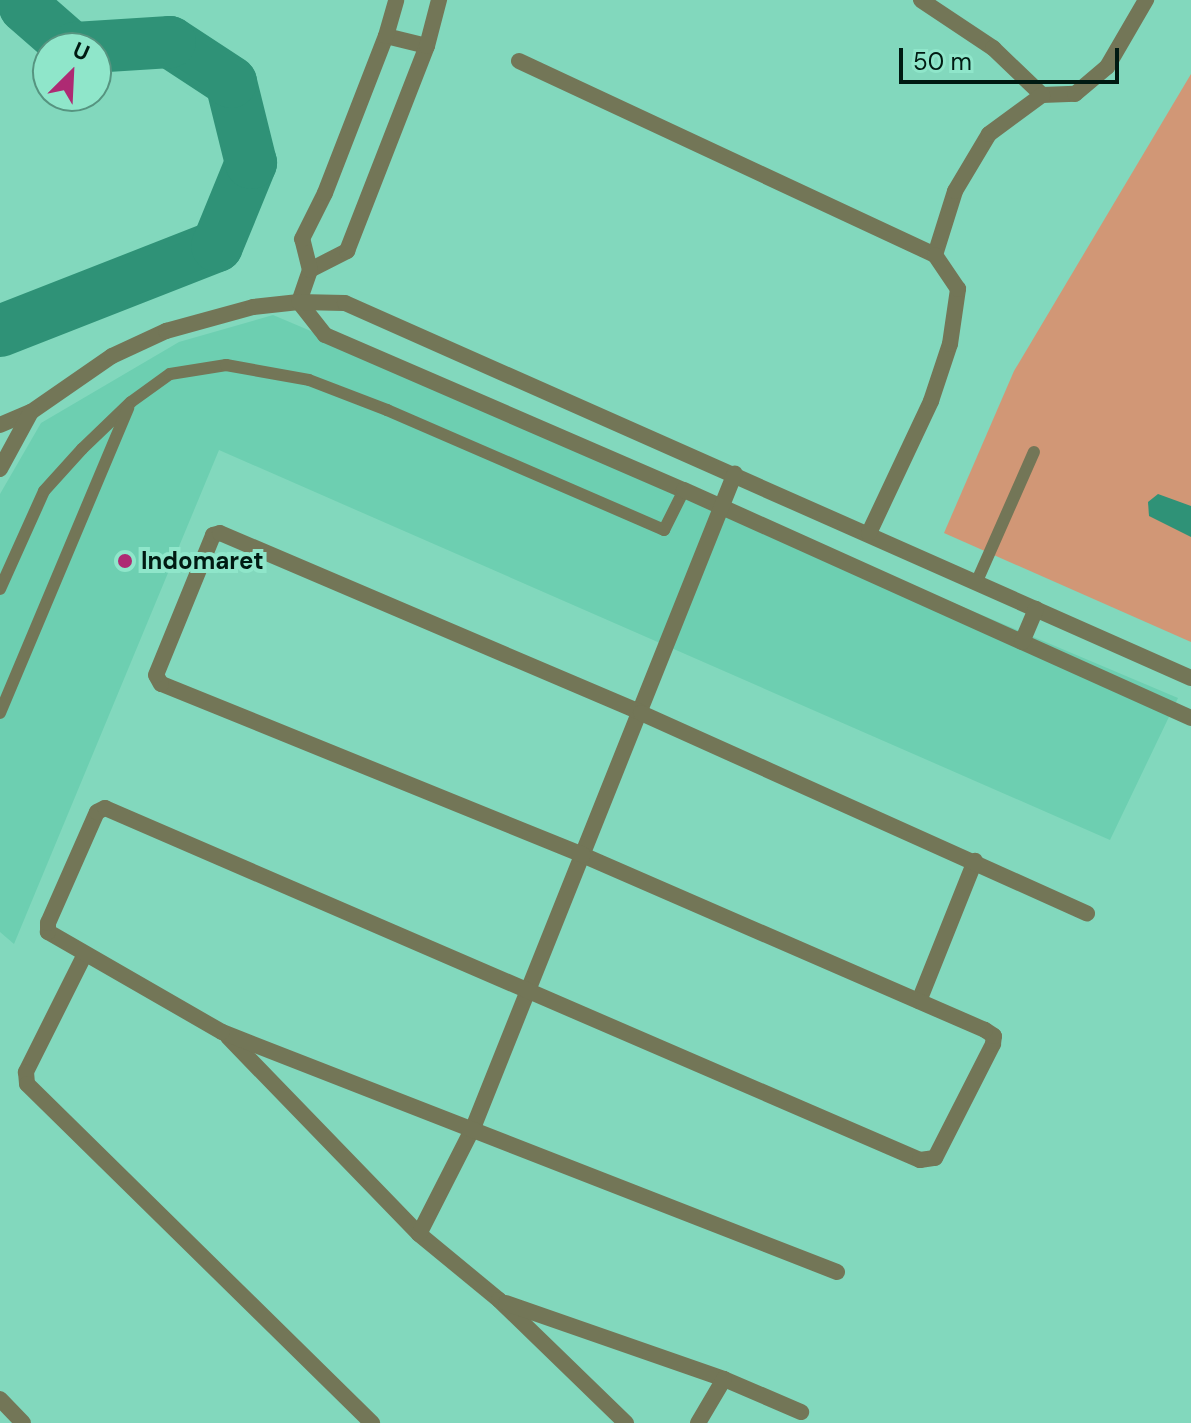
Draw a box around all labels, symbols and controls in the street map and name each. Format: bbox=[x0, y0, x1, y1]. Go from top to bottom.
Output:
north arrow bbox=[32, 32, 112, 112]
scale bar bbox=[903, 32, 1123, 82]
text: U bbox=[68, 35, 94, 68]
text: 50 m bbox=[913, 46, 972, 77]
place label: Indomaret bbox=[141, 547, 264, 575]
marker: Indomaret bbox=[116, 552, 134, 570]

